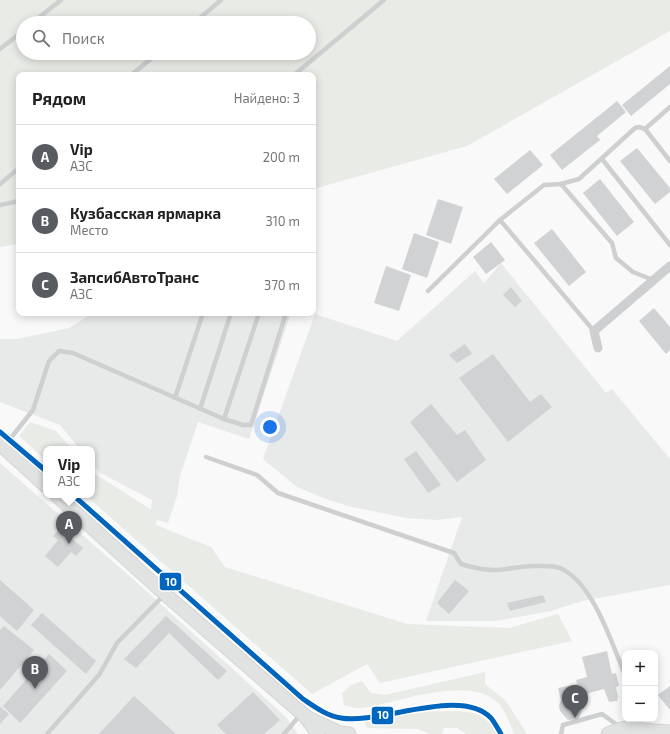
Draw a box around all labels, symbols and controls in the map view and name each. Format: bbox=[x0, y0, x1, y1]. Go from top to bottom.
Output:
search box bbox=[16, 16, 316, 60]
icon: search bbox=[30, 27, 52, 49]
text: Поиск bbox=[62, 29, 105, 47]
text: Рядом bbox=[32, 88, 86, 108]
text: Найдено: 3 bbox=[234, 90, 300, 106]
text: Vip bbox=[70, 140, 93, 158]
text: A bbox=[41, 149, 49, 165]
text: 200 m bbox=[263, 149, 300, 165]
text: АЗС bbox=[70, 158, 93, 174]
text: Кузбасская ярмарка bbox=[70, 204, 221, 222]
text: B bbox=[41, 213, 49, 229]
text: 310 m bbox=[265, 213, 300, 229]
text: Место bbox=[70, 222, 109, 238]
text: ЗапсибАвтоТранс bbox=[70, 268, 199, 286]
text: C bbox=[41, 277, 49, 293]
text: 370 m bbox=[264, 277, 300, 293]
text: АЗС bbox=[70, 286, 93, 302]
your location bbox=[260, 417, 280, 437]
popup bbox=[43, 446, 95, 498]
text: Vip bbox=[58, 455, 80, 473]
text: АЗС bbox=[58, 473, 80, 489]
pin: A bbox=[56, 511, 82, 544]
line badge: 10 bbox=[159, 572, 182, 591]
text: 10 bbox=[165, 575, 177, 588]
map controls bbox=[622, 650, 658, 722]
button: + bbox=[622, 650, 658, 686]
pin: B bbox=[22, 656, 48, 689]
pin: C bbox=[562, 685, 588, 718]
button: − bbox=[622, 686, 658, 722]
line badge: 10 bbox=[371, 706, 394, 725]
text: 10 bbox=[377, 708, 389, 721]

